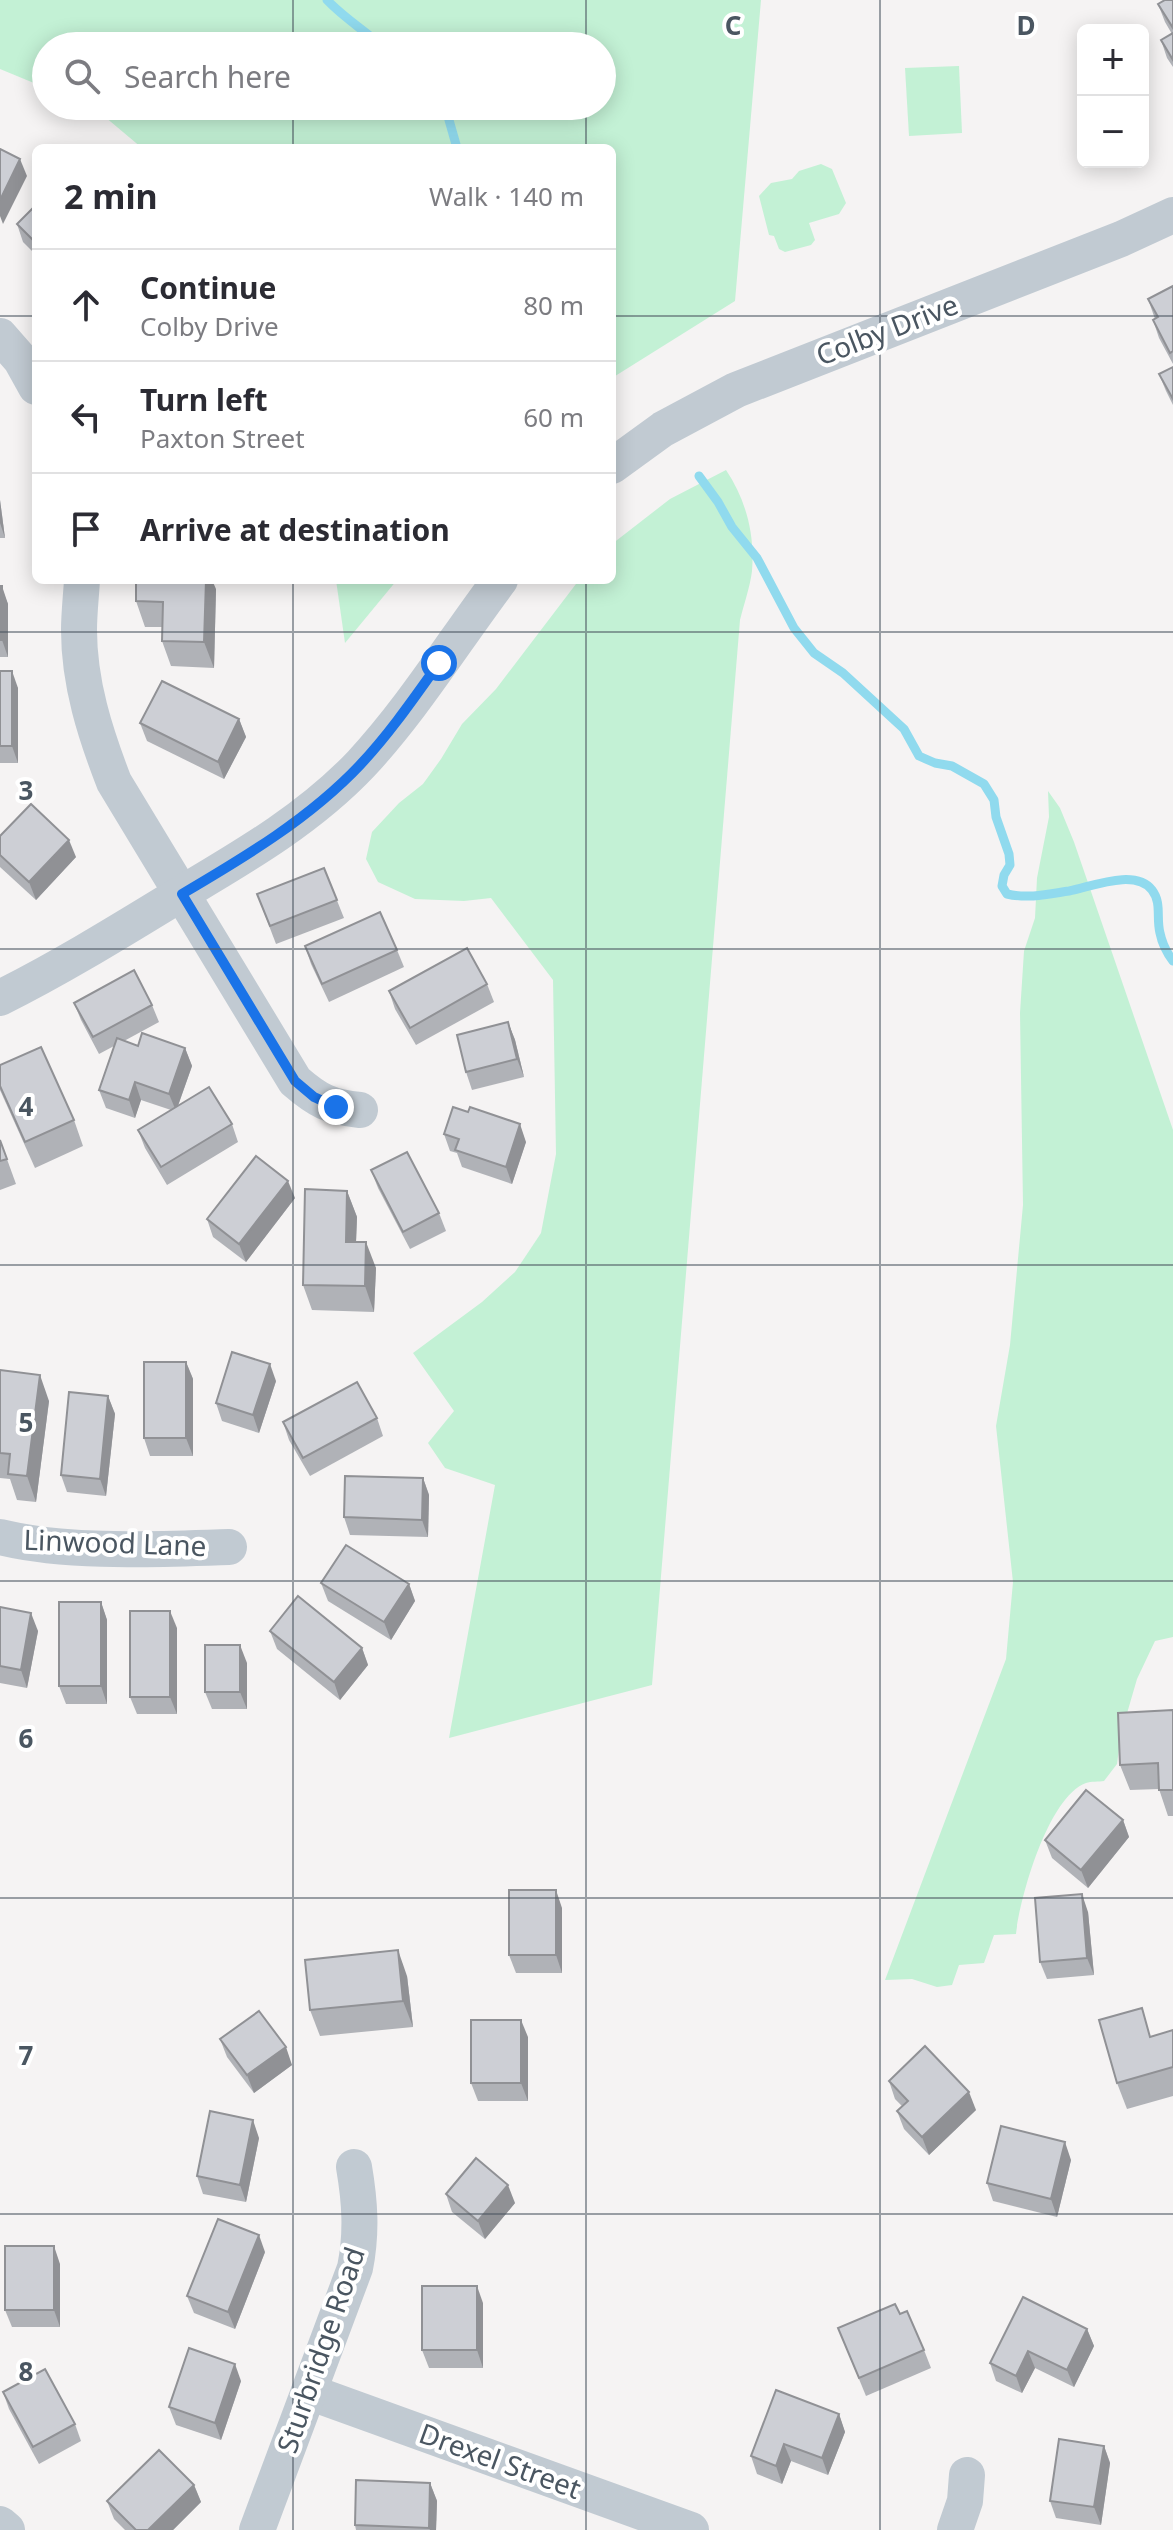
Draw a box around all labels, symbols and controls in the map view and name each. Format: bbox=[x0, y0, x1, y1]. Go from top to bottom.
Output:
text: C bbox=[725, 7, 741, 43]
text: D bbox=[1016, 7, 1036, 43]
map controls bbox=[1077, 24, 1149, 168]
button: + bbox=[1077, 24, 1149, 96]
search box bbox=[32, 32, 616, 120]
icon: search bbox=[60, 54, 104, 98]
text: Search here bbox=[124, 56, 291, 97]
button: − bbox=[1077, 96, 1149, 168]
text: 2 min bbox=[64, 173, 158, 219]
text: Walk · 140 m bbox=[429, 178, 584, 214]
text: Continue bbox=[140, 267, 276, 308]
icon: ahead bbox=[64, 283, 108, 327]
street label: Colby Drive bbox=[810, 285, 963, 374]
text: 80 m bbox=[523, 287, 584, 323]
text: Colby Drive bbox=[140, 308, 279, 344]
text: Turn left bbox=[140, 379, 268, 420]
icon: left bbox=[64, 395, 108, 439]
text: 60 m bbox=[523, 399, 584, 435]
text: Paxton Street bbox=[140, 420, 305, 456]
icon: arrive bbox=[64, 507, 108, 551]
text: Arrive at destination bbox=[140, 509, 450, 550]
route start bbox=[421, 645, 457, 681]
text: 3 bbox=[19, 772, 33, 808]
text: 4 bbox=[19, 1088, 34, 1124]
route end bbox=[318, 1089, 354, 1125]
text: 5 bbox=[19, 1404, 33, 1440]
street label: Linwood Lane bbox=[23, 1520, 207, 1564]
text: 6 bbox=[19, 1720, 34, 1756]
text: 7 bbox=[19, 2037, 34, 2073]
street label: Sturbridge Road bbox=[267, 2242, 373, 2458]
text: 8 bbox=[19, 2353, 33, 2389]
street label: Drexel Street bbox=[414, 2413, 586, 2507]

